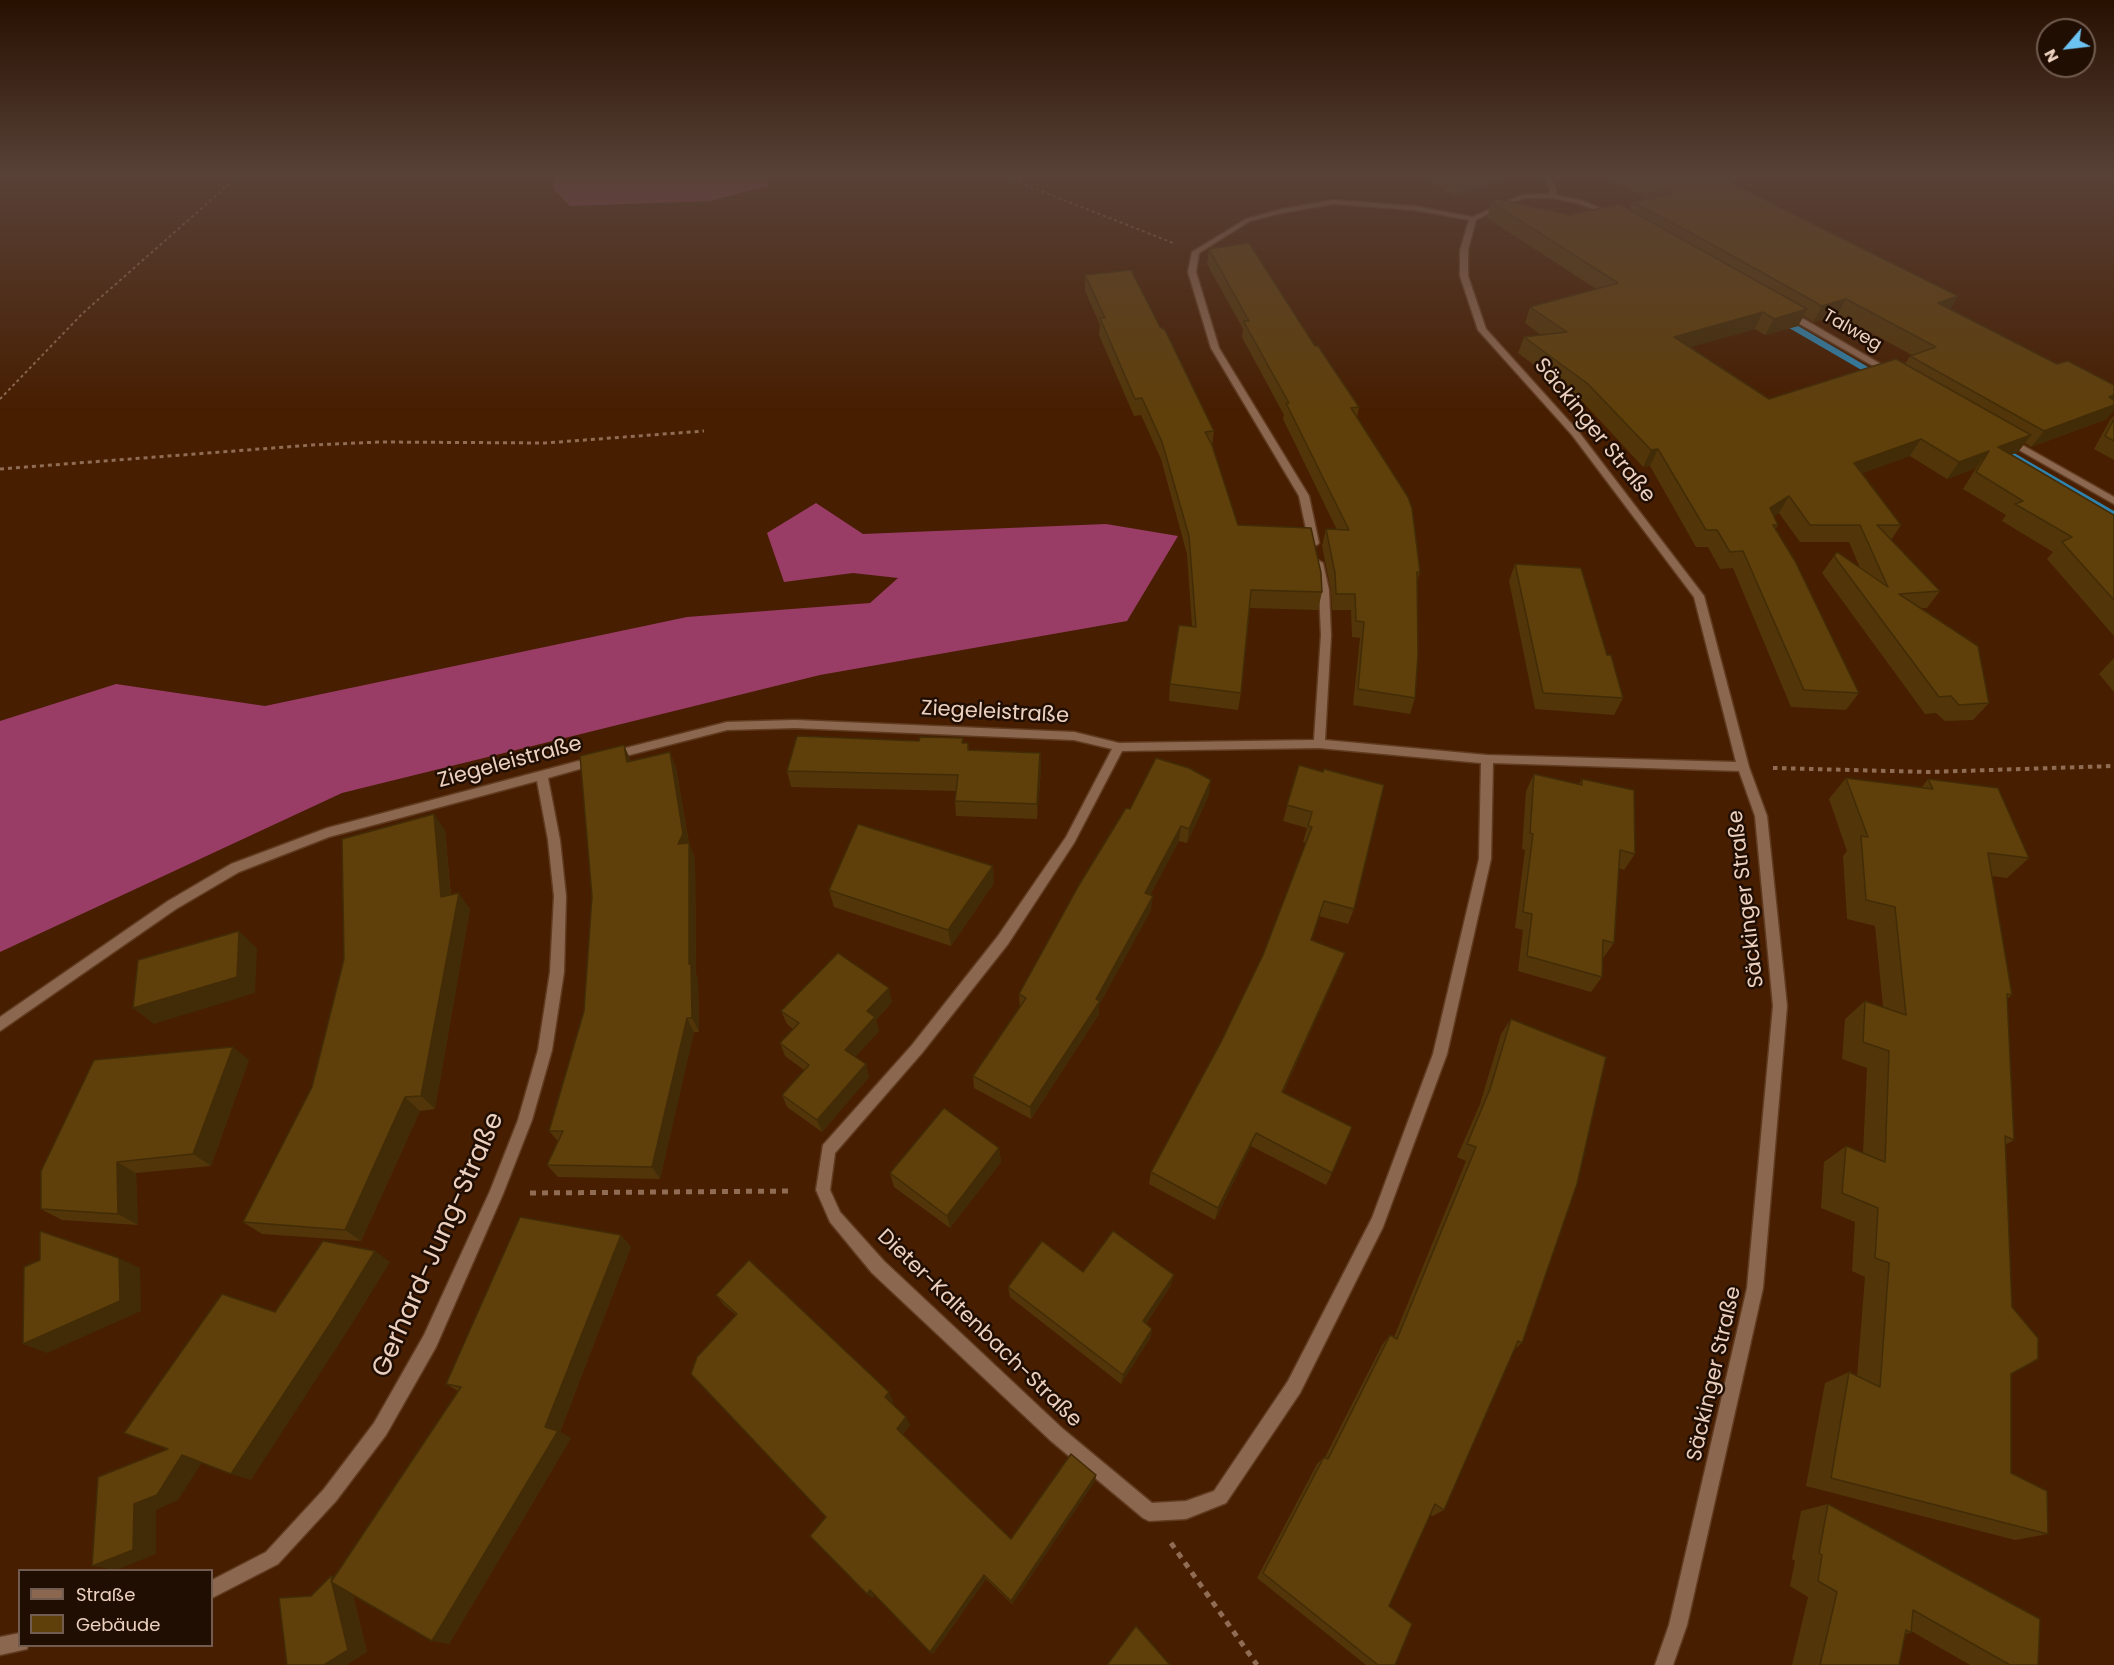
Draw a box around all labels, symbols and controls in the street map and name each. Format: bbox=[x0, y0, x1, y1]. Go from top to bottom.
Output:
north arrow bbox=[2036, 18, 2096, 78]
text: N bbox=[2038, 45, 2064, 66]
street label: Talweg bbox=[1819, 306, 1885, 356]
street label: Säckinger Straße bbox=[1528, 354, 1660, 508]
street label: Ziegeleistraße bbox=[920, 697, 1070, 729]
street label: Ziegeleistraße bbox=[435, 732, 585, 794]
street label: Säckinger Straße bbox=[1724, 809, 1770, 989]
street label: Gerhard-Jung-Straße bbox=[366, 1108, 512, 1382]
street label: Dieter-Kaltenbach-Straße bbox=[871, 1225, 1087, 1433]
street label: Säckinger Straße bbox=[1683, 1284, 1747, 1464]
legend bbox=[18, 1569, 213, 1647]
text: Straße bbox=[76, 1582, 135, 1607]
text: Gebäude bbox=[76, 1612, 160, 1637]

